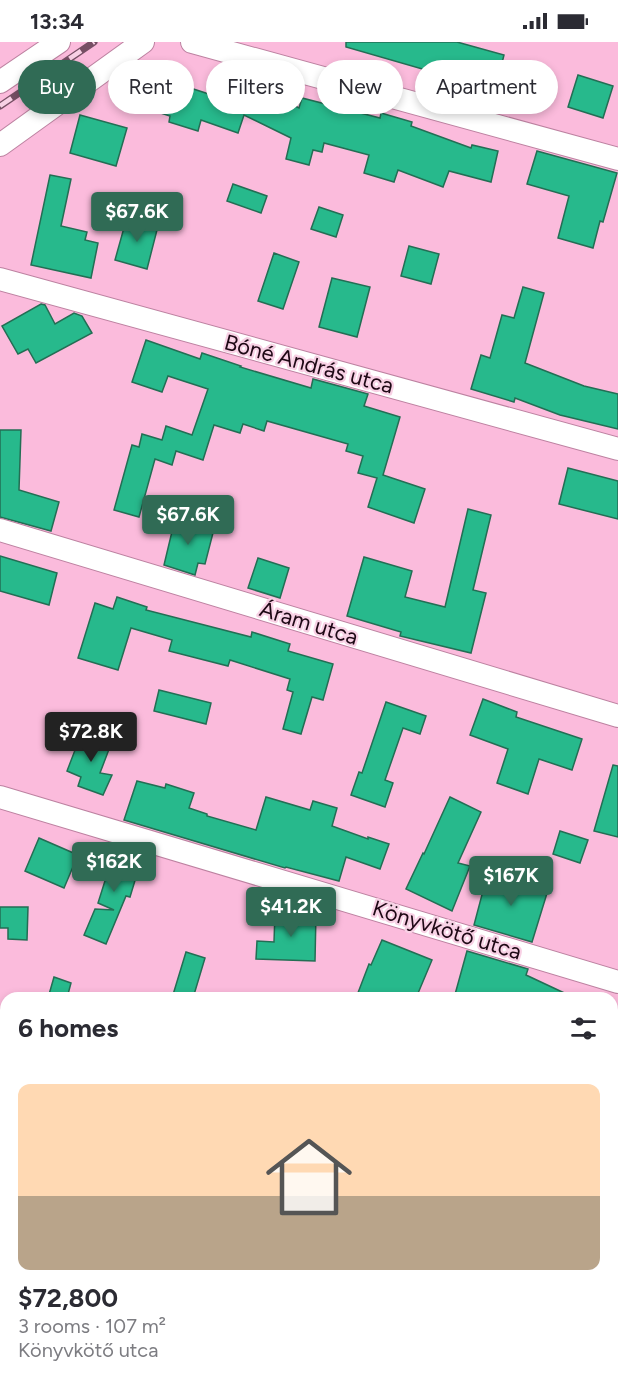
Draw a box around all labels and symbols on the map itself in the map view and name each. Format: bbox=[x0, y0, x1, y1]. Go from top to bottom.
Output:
pin: $67.6K bbox=[88, 192, 186, 243]
street label: Bóné András utca bbox=[221, 328, 397, 400]
pin: $67.6K bbox=[139, 495, 237, 546]
street label: Áram utca bbox=[257, 595, 361, 651]
pin: $72.8K bbox=[42, 712, 140, 763]
pin: $162K bbox=[72, 842, 156, 893]
pin: $167K bbox=[469, 856, 553, 907]
pin: $41.2K bbox=[242, 887, 340, 938]
street label: Könyvkötő utca bbox=[369, 895, 525, 965]

